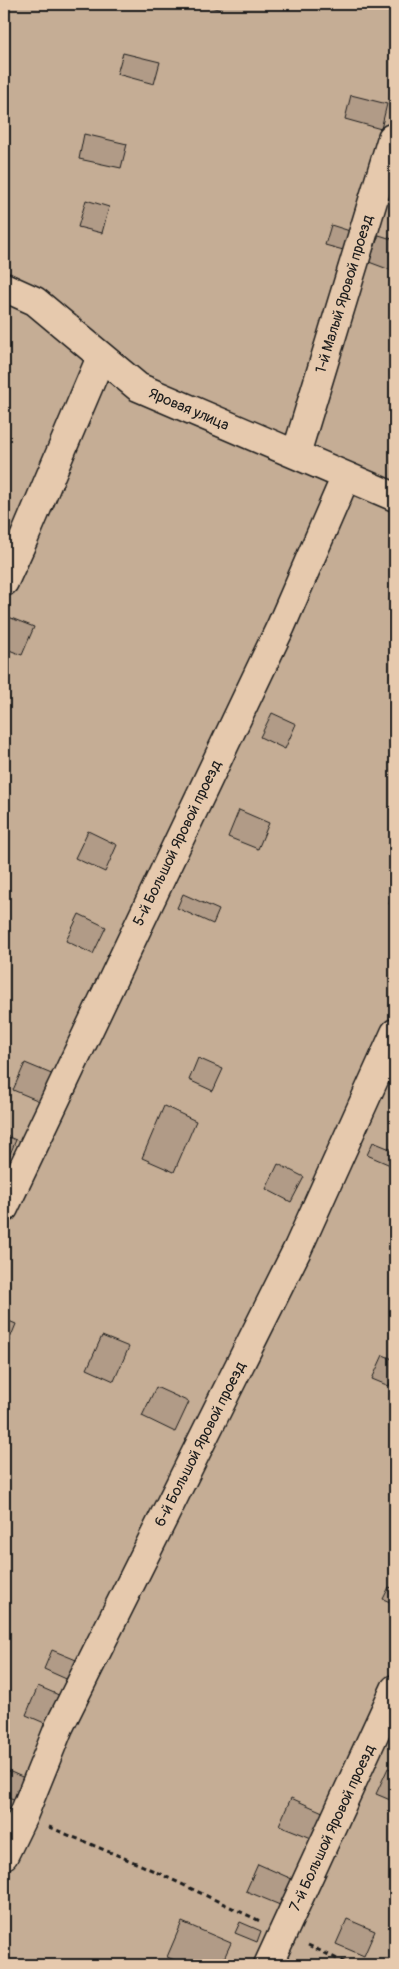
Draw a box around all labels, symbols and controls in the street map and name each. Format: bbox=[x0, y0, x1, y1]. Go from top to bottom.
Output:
street label: 1-й Малый Яровой проезд bbox=[311, 213, 378, 376]
street label: Яровая улица bbox=[146, 384, 232, 435]
street label: 5-й Большой Яровой проезд bbox=[129, 757, 226, 929]
street label: 6-й Большой Яровой проезд bbox=[151, 1359, 250, 1530]
street label: 7-й Большой Яровой проезд bbox=[285, 1742, 379, 1915]

